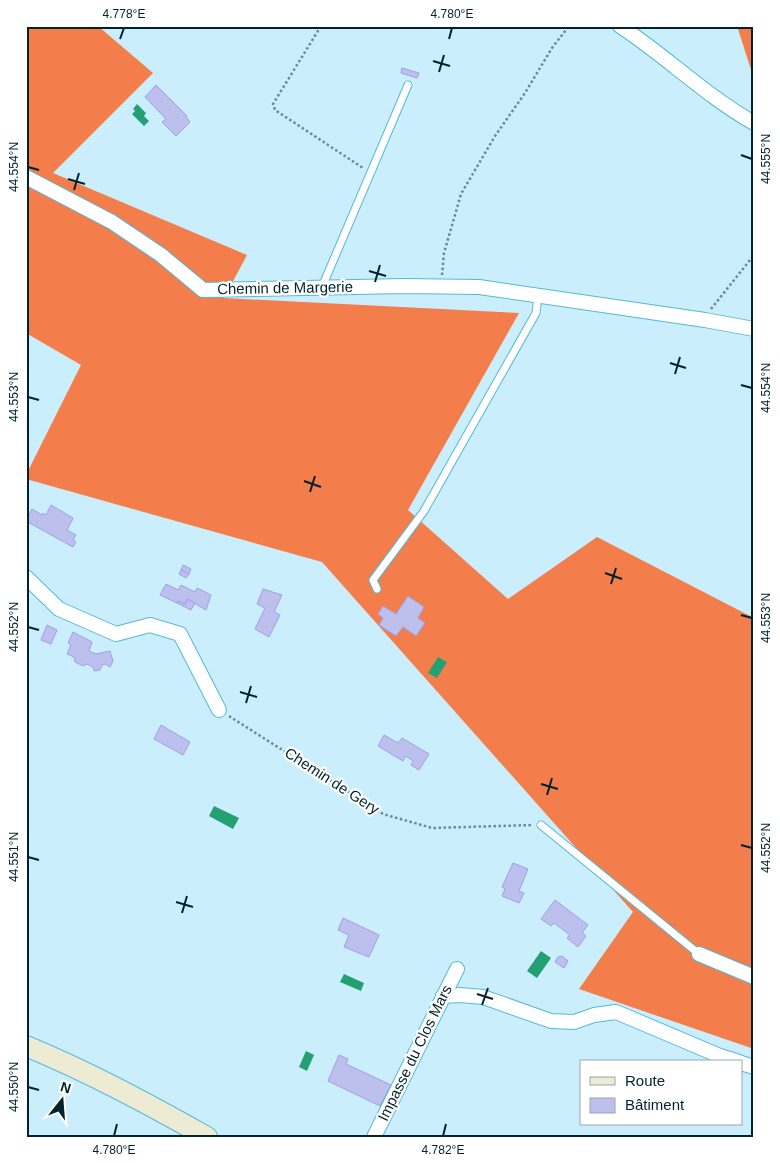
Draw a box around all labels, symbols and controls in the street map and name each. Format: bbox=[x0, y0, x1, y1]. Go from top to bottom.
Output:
text: 4.778°E bbox=[103, 7, 145, 21]
text: 4.780°E bbox=[431, 7, 473, 21]
text: 44.555°N bbox=[759, 134, 773, 184]
text: 44.554°N bbox=[7, 142, 21, 192]
street label: Chemin de Margerie bbox=[217, 278, 353, 297]
text: 44.554°N bbox=[759, 363, 773, 413]
text: 44.553°N bbox=[7, 372, 21, 422]
text: 44.553°N bbox=[759, 593, 773, 643]
text: 44.552°N bbox=[7, 602, 21, 652]
street label: Chemin de Gery bbox=[282, 744, 383, 818]
text: 44.552°N bbox=[759, 823, 773, 873]
text: 44.551°N bbox=[7, 832, 21, 882]
street label: Impasse du Clos Mars bbox=[374, 982, 455, 1124]
legend bbox=[580, 1060, 742, 1126]
text: 44.550°N bbox=[7, 1062, 21, 1112]
text: Route bbox=[625, 1072, 665, 1089]
north arrow bbox=[38, 1076, 88, 1126]
text: N bbox=[59, 1078, 73, 1097]
text: Bâtiment bbox=[625, 1096, 685, 1113]
text: 4.780°E bbox=[93, 1143, 135, 1157]
text: 4.782°E bbox=[422, 1143, 464, 1157]

